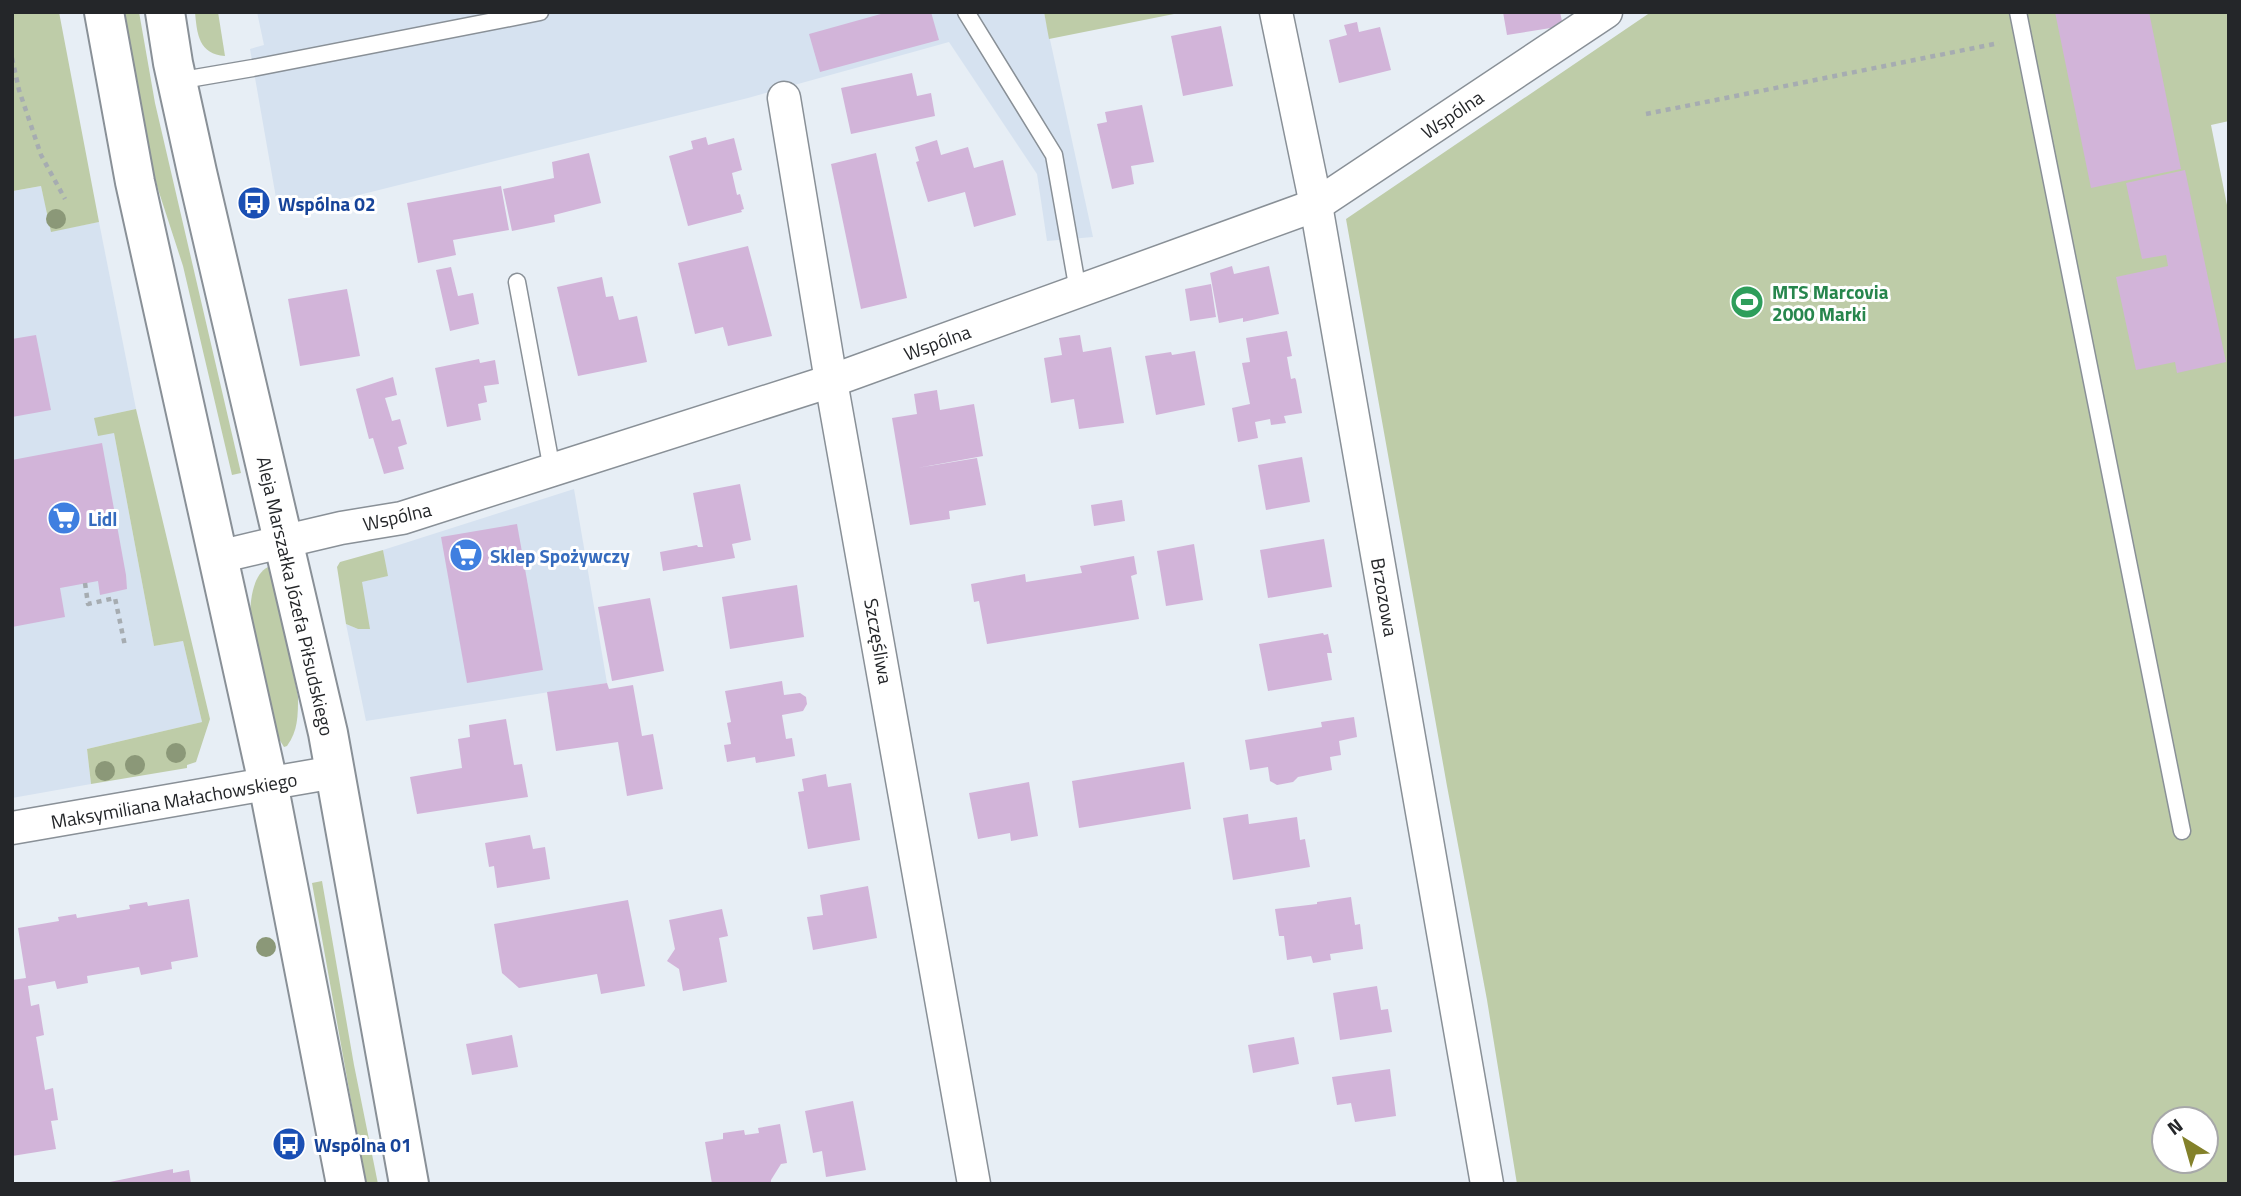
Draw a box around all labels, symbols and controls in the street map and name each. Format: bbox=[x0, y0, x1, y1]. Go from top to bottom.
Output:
street label: Wspólna bbox=[1415, 82, 1489, 145]
bus stop icon: Wspólna 02 bbox=[235, 184, 273, 222]
place label: Wspólna 02 bbox=[278, 189, 376, 218]
place label: MTS Marcovia 2000 Marki bbox=[1772, 277, 1889, 328]
sports icon: MTS Marcovia 2000 Marki bbox=[1728, 283, 1766, 321]
street label: Wspólna bbox=[899, 316, 975, 368]
street label: Aleja Marszałka Józefa Piłsudskiego bbox=[250, 453, 342, 739]
street label: Wspólna bbox=[360, 494, 435, 538]
supermarket icon: Lidl bbox=[45, 499, 83, 537]
place label: Lidl bbox=[88, 504, 117, 533]
supermarket icon: Sklep Spożywczy bbox=[447, 536, 485, 574]
place label: Sklep Spożywczy bbox=[490, 541, 630, 570]
street label: Brzozowa bbox=[1364, 555, 1406, 639]
street label: Szczęśliwa bbox=[857, 596, 901, 687]
street label: Maksymiliana Małachowskiego bbox=[49, 764, 299, 836]
north arrow bbox=[2150, 1105, 2220, 1175]
text: N bbox=[2160, 1110, 2188, 1142]
bus stop icon: Wspólna 01 bbox=[270, 1125, 308, 1163]
place label: Wspólna 01 bbox=[314, 1130, 412, 1159]

